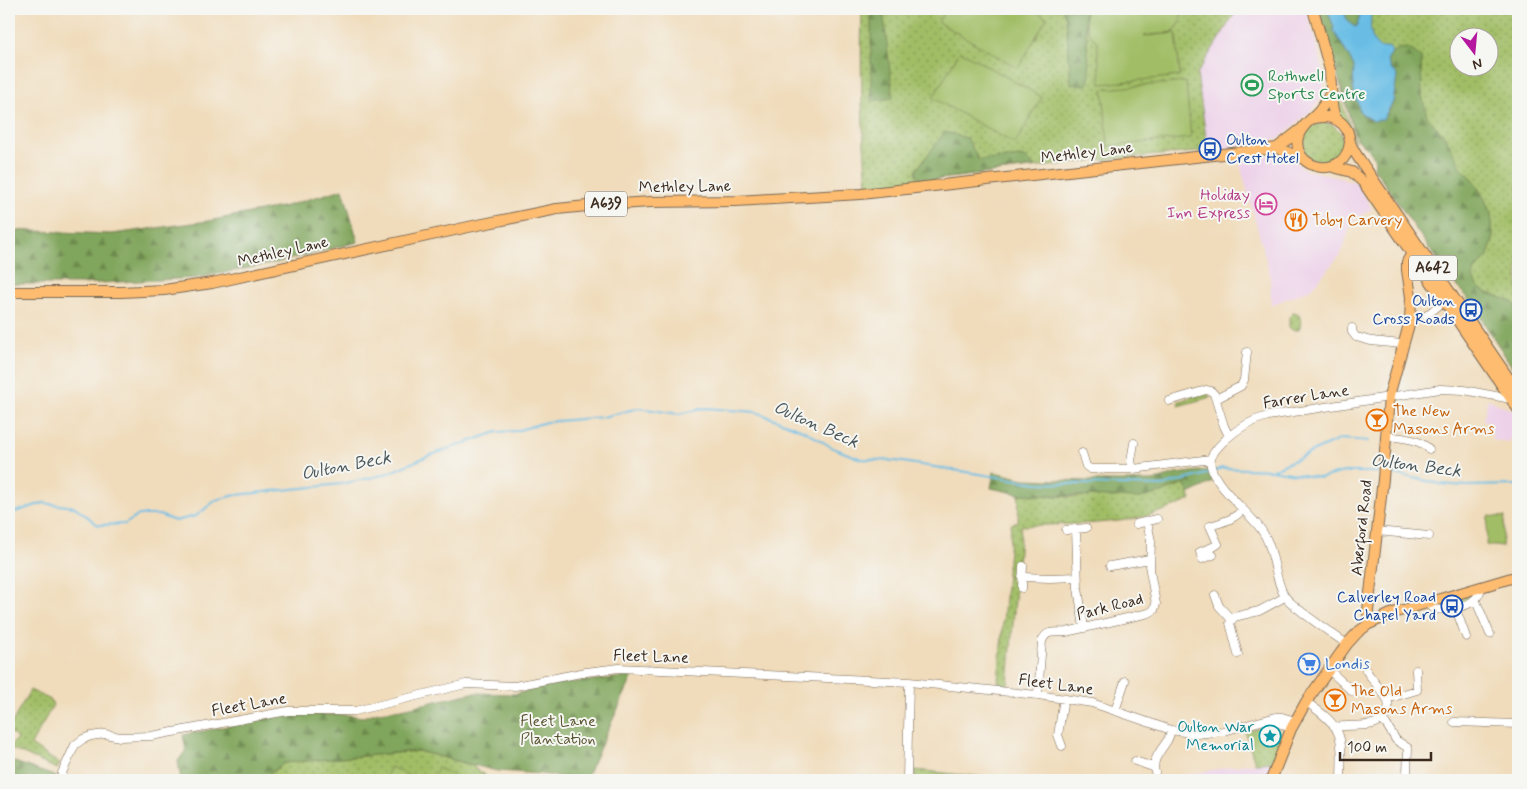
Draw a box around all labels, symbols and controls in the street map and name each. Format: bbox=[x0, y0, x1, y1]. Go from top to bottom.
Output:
north arrow bbox=[1450, 28, 1500, 78]
text: N bbox=[1470, 54, 1484, 73]
place label: Rothwell Sports Centre bbox=[1268, 66, 1366, 105]
sports icon: Rothwell Sports Centre bbox=[1240, 73, 1264, 97]
place label: Oulton Crest Hotel bbox=[1226, 130, 1299, 169]
street label: Methley Lane bbox=[1040, 137, 1135, 169]
bus stop icon: Oulton Crest Hotel bbox=[1198, 137, 1222, 161]
street label: Methley Lane bbox=[639, 176, 732, 198]
place label: Holiday Inn Express bbox=[1167, 185, 1250, 224]
road number: A639 bbox=[585, 192, 627, 216]
hotel icon: Holiday Inn Express bbox=[1254, 192, 1278, 216]
restaurant icon: Toby Carvery bbox=[1284, 208, 1308, 232]
place label: Toby Carvery bbox=[1312, 210, 1402, 231]
street label: Methley Lane bbox=[236, 231, 331, 273]
road number: A642 bbox=[1409, 256, 1457, 280]
place label: Oulton Cross Roads bbox=[1372, 291, 1455, 330]
bus stop icon: Oulton Cross Roads bbox=[1459, 298, 1483, 322]
street label: Farrer Lane bbox=[1262, 380, 1351, 414]
water label: Oulton Beck bbox=[770, 396, 862, 454]
place label: The New Masons Arms bbox=[1393, 401, 1494, 440]
bar icon: The New Masons Arms bbox=[1365, 408, 1389, 432]
water label: Oulton Beck bbox=[299, 446, 393, 486]
water label: Oulton Beck bbox=[1369, 449, 1463, 483]
street label: Aberford Road bbox=[1347, 479, 1379, 577]
place label: Calverley Road Chapel Yard bbox=[1337, 587, 1436, 626]
street label: Park Road bbox=[1074, 589, 1146, 625]
bus stop icon: Calverley Road Chapel Yard bbox=[1440, 594, 1464, 618]
street label: Fleet Lane bbox=[613, 645, 689, 669]
supermarket icon: Londis bbox=[1297, 652, 1321, 676]
place label: Londis bbox=[1325, 654, 1370, 675]
street label: Fleet Lane bbox=[1017, 669, 1095, 701]
place label: The Old Masons Arms bbox=[1351, 681, 1452, 720]
street label: Fleet Lane bbox=[210, 688, 288, 722]
bar icon: The Old Masons Arms bbox=[1323, 688, 1347, 712]
park label: Fleet Lane Plantation bbox=[520, 711, 596, 750]
place label: Oulton War Memorial bbox=[1177, 717, 1254, 756]
place icon: Oulton War Memorial bbox=[1258, 724, 1282, 748]
scale bar bbox=[1340, 729, 1431, 761]
text: 100 m bbox=[1347, 738, 1387, 758]

